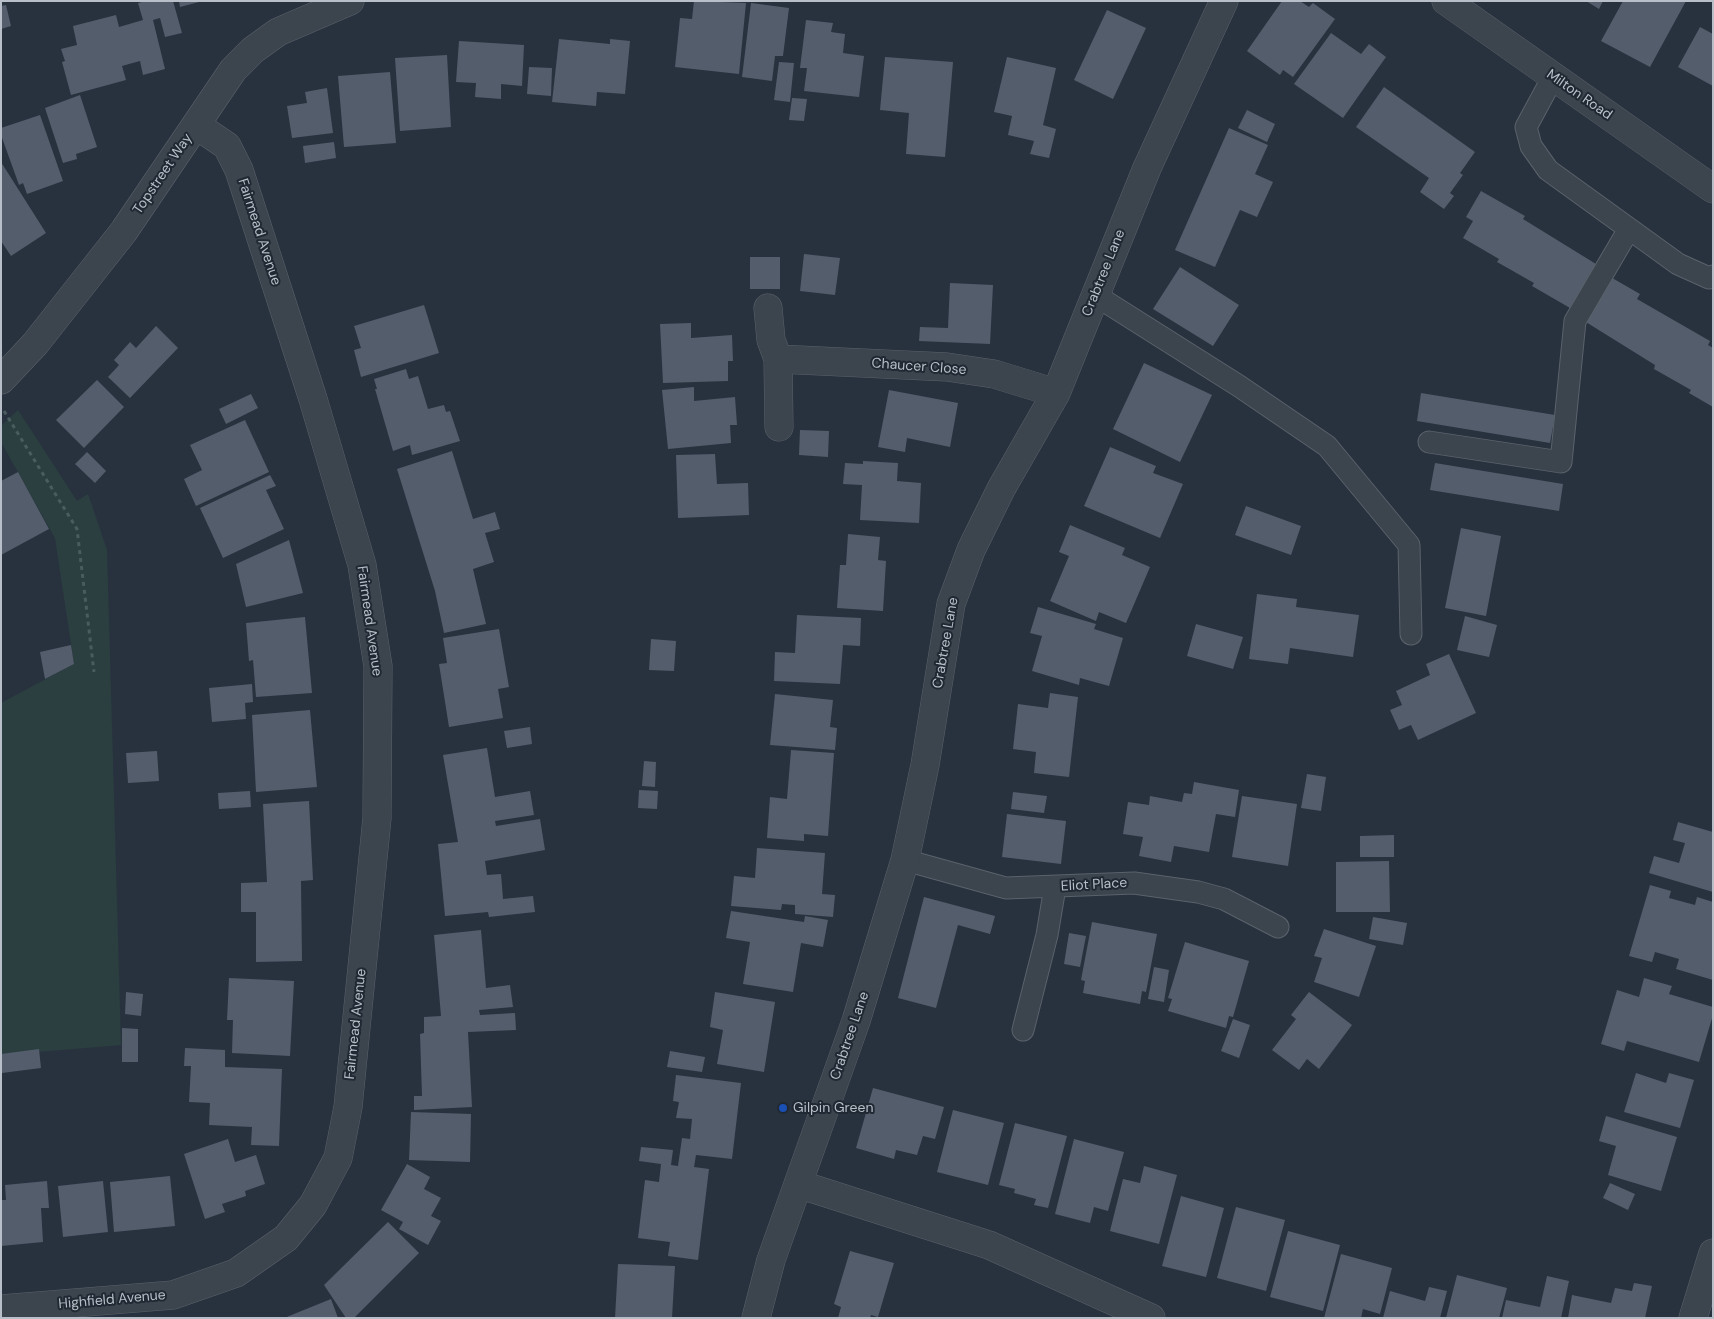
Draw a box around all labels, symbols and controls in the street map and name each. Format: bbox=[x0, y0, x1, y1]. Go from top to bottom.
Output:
street label: Milton Road bbox=[1543, 66, 1615, 124]
street label: Topstreet Way bbox=[130, 130, 196, 218]
street label: Fairmead Avenue bbox=[234, 176, 284, 288]
street label: Crabtree Lane bbox=[1079, 227, 1129, 319]
street label: Chaucer Close bbox=[871, 355, 967, 379]
street label: Fairmead Avenue bbox=[353, 565, 385, 677]
street label: Crabtree Lane bbox=[930, 596, 962, 690]
street label: Eliot Place bbox=[1060, 875, 1128, 895]
street label: Fairmead Avenue bbox=[342, 968, 370, 1080]
street label: Crabtree Lane bbox=[827, 990, 873, 1082]
place label: Gilpin Green bbox=[793, 1100, 873, 1116]
marker: Gilpin Green bbox=[777, 1102, 789, 1114]
street label: Highfield Avenue bbox=[58, 1287, 166, 1313]

